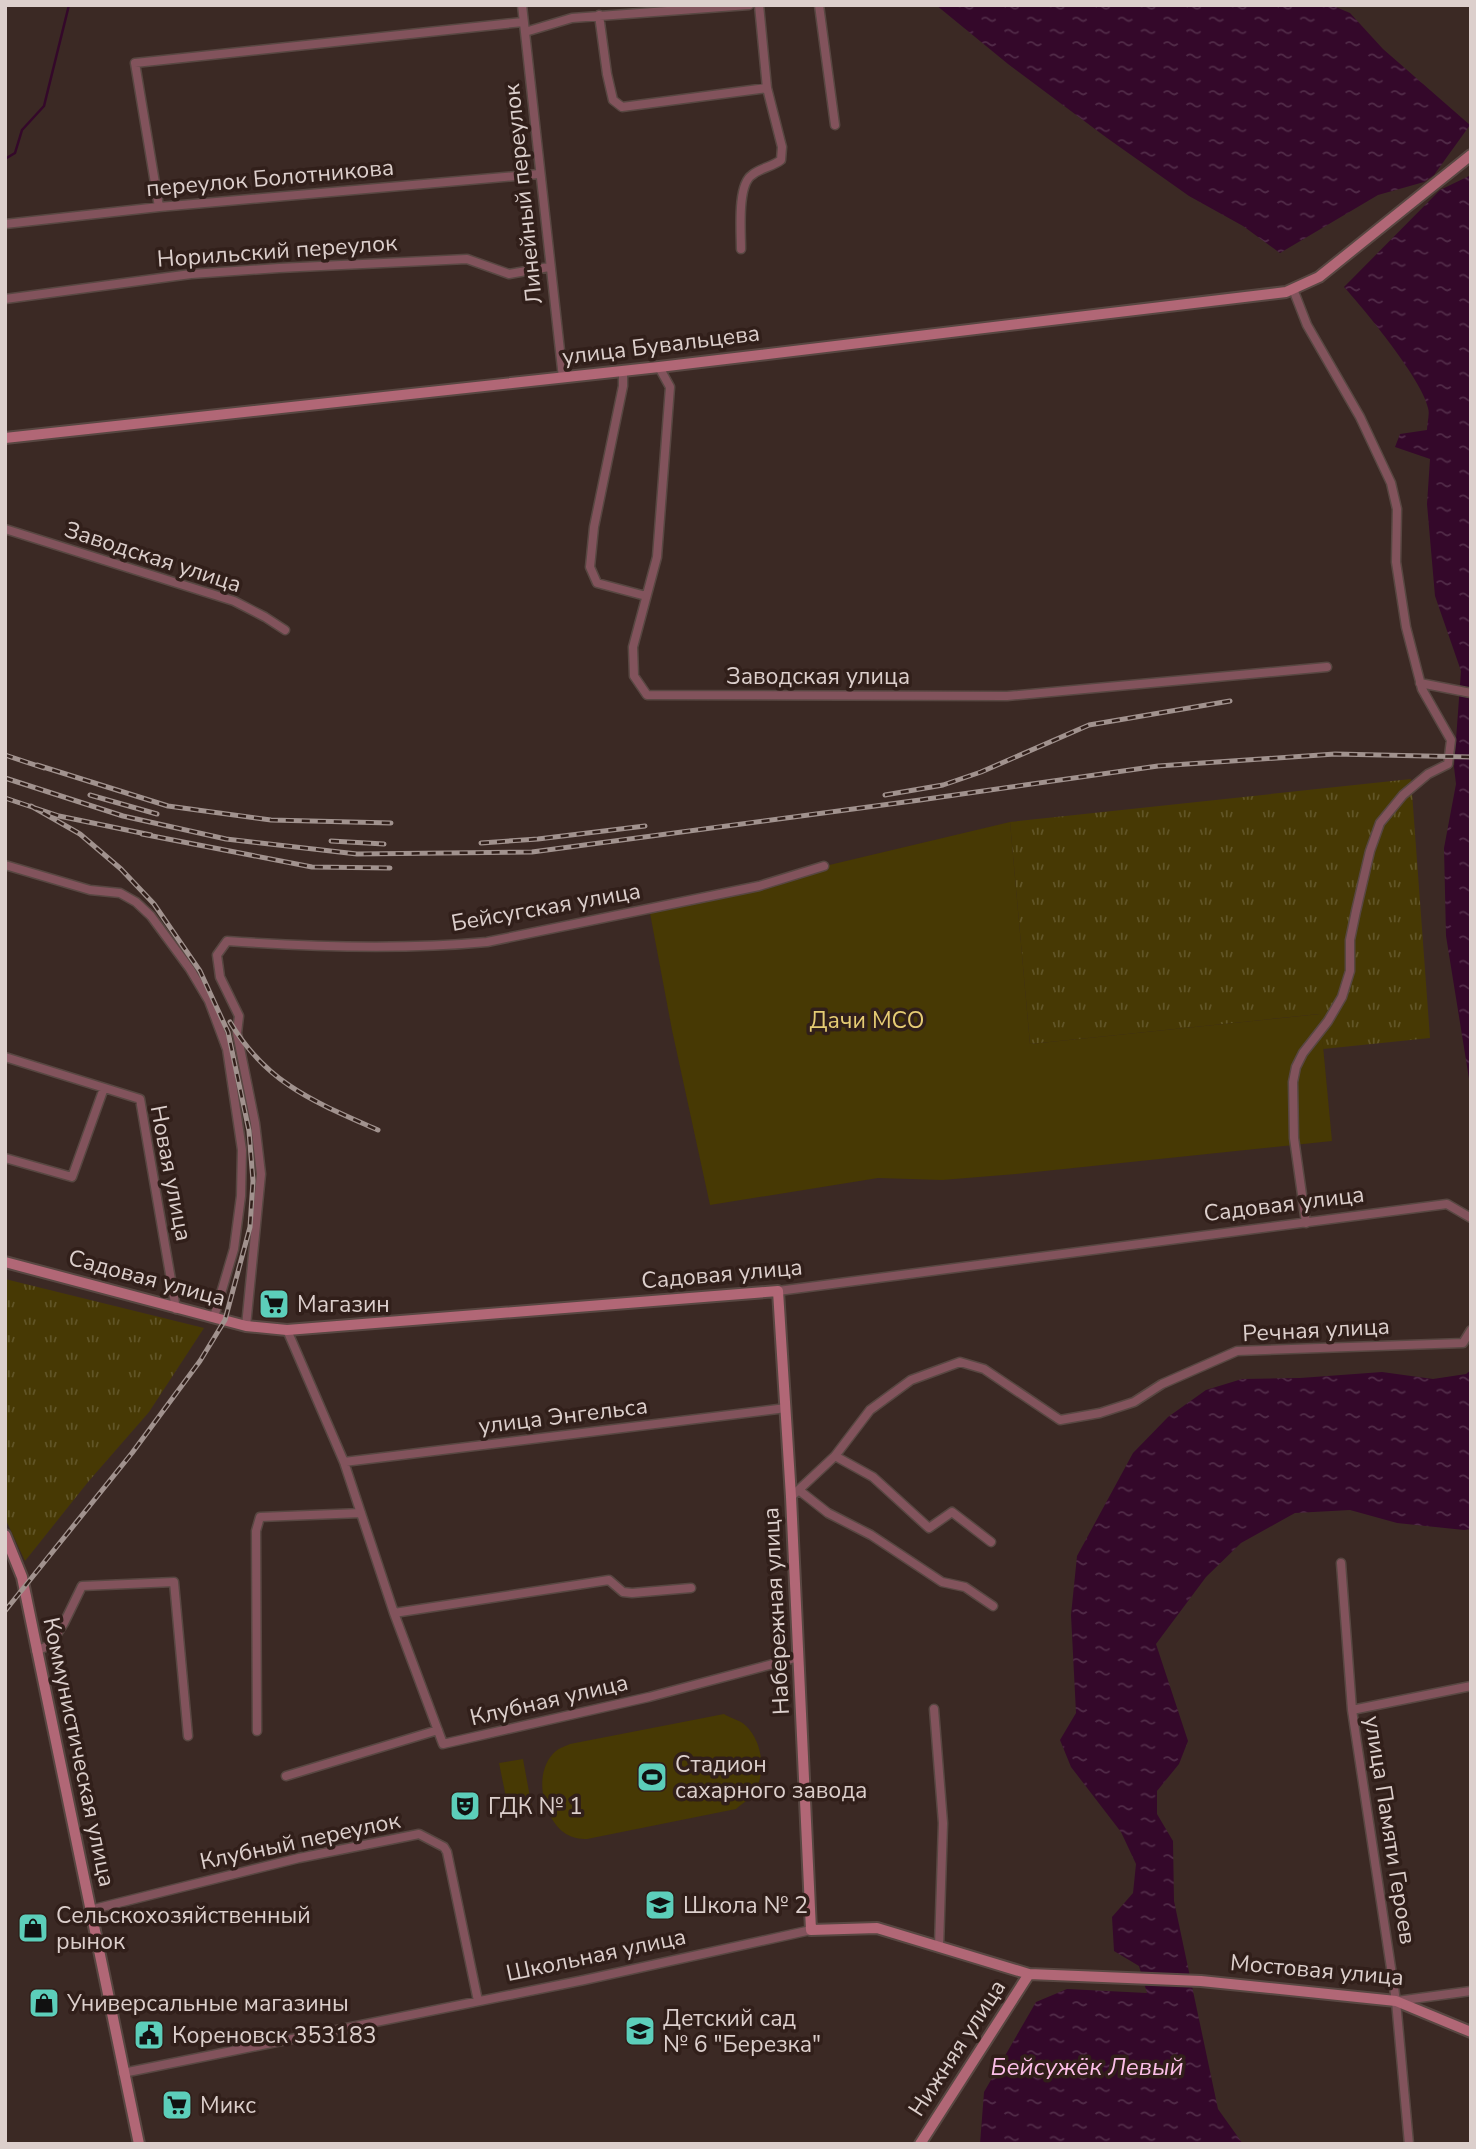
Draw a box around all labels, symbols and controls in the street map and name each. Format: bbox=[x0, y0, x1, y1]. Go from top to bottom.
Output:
street label: Линейный переулок bbox=[496, 82, 550, 306]
street label: переулок Болотникова bbox=[145, 152, 395, 204]
street label: Норильский переулок bbox=[156, 227, 399, 275]
street label: улица Бувальцева bbox=[560, 317, 762, 373]
street label: Заводская улица bbox=[61, 514, 245, 600]
street label: Заводская улица bbox=[726, 661, 910, 692]
street label: Бейсугская улица bbox=[449, 875, 643, 939]
park label: Дачи МСО bbox=[810, 1005, 924, 1036]
street label: Новая улица bbox=[143, 1102, 199, 1244]
street label: Садовая улица bbox=[1202, 1179, 1366, 1229]
street label: Садовая улица bbox=[65, 1242, 229, 1314]
street label: Садовая улица bbox=[640, 1252, 804, 1296]
supermarket icon: Магазин bbox=[257, 1287, 291, 1321]
place label: Магазин bbox=[297, 1289, 390, 1320]
street label: Речная улица bbox=[1241, 1311, 1391, 1349]
street label: улица Энгельса bbox=[477, 1390, 649, 1442]
street label: Набережная улица bbox=[755, 1506, 797, 1716]
street label: Коммунистическая улица bbox=[35, 1615, 123, 1889]
street label: Клубная улица bbox=[467, 1667, 631, 1733]
street label: улица Памяти Героев bbox=[1357, 1714, 1423, 1946]
place label: Стадион сахарного завода bbox=[675, 1749, 867, 1806]
sports icon: Стадион сахарного завода bbox=[635, 1760, 669, 1794]
theatre icon: ГДК № 1 bbox=[448, 1789, 482, 1823]
place label: ГДК № 1 bbox=[488, 1791, 583, 1822]
street label: Клубный переулок bbox=[197, 1804, 404, 1877]
school or university icon: Школа № 2 bbox=[643, 1888, 677, 1922]
place label: Школа № 2 bbox=[683, 1890, 808, 1921]
place label: Сельскохозяйственный рынок bbox=[56, 1900, 311, 1957]
shop icon: Сельскохозяйственный рынок bbox=[16, 1911, 50, 1945]
street label: Школьная улица bbox=[503, 1921, 689, 1989]
street label: Мостовая улица bbox=[1229, 1947, 1405, 1993]
street label: Нижняя улица bbox=[901, 1974, 1013, 2122]
shop icon: Универсальные магазины bbox=[27, 1986, 61, 2020]
place label: Универсальные магазины bbox=[66, 1988, 349, 2019]
place label: Детский сад № 6 "Березка" bbox=[663, 2003, 821, 2060]
school or university icon: Детский сад № 6 "Березка" bbox=[623, 2014, 657, 2048]
public building icon: Кореновск 353183 bbox=[132, 2018, 166, 2052]
place label: Кореновск 353183 bbox=[172, 2020, 377, 2051]
water label: Бейсужёк Левый bbox=[991, 2051, 1183, 2083]
supermarket icon: Микс bbox=[160, 2088, 194, 2122]
place label: Микс bbox=[200, 2090, 256, 2121]

